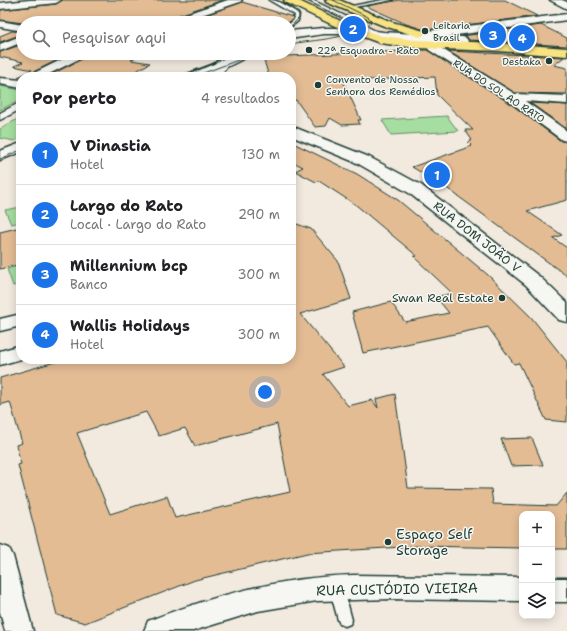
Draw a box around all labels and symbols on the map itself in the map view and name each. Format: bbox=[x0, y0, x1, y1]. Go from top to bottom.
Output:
pin: 2 bbox=[340, 14, 366, 44]
place label: Leitaria Brasil bbox=[433, 19, 471, 44]
pin: 3 bbox=[480, 20, 506, 50]
pin: 4 bbox=[509, 23, 535, 53]
marker: Leitaria Brasil bbox=[420, 26, 430, 36]
place label: 22ª Esquadra - Rato bbox=[317, 44, 419, 57]
marker: 22ª Esquadra - Rato bbox=[304, 45, 314, 55]
place label: Destaka bbox=[502, 55, 542, 68]
street label: RUA DO SOL AO RATO bbox=[451, 56, 547, 126]
marker: Destaka bbox=[544, 56, 554, 66]
place label: Convento de Nossa Senhora dos Remédios bbox=[326, 73, 436, 98]
marker: Convento de Nossa Senhora dos Remédios bbox=[313, 80, 323, 90]
pin: 1 bbox=[424, 160, 450, 190]
street label: RUA DOM JOÃO V bbox=[430, 198, 524, 276]
place label: Swan Real Estate bbox=[392, 290, 494, 306]
marker: Swan Real Estate bbox=[497, 293, 507, 303]
your location bbox=[255, 382, 275, 402]
place label: Espaço Self Storage bbox=[396, 525, 473, 559]
marker: Espaço Self Storage bbox=[383, 537, 393, 547]
street label: RUA CUSTÓDIO VIEIRA bbox=[316, 579, 478, 599]

